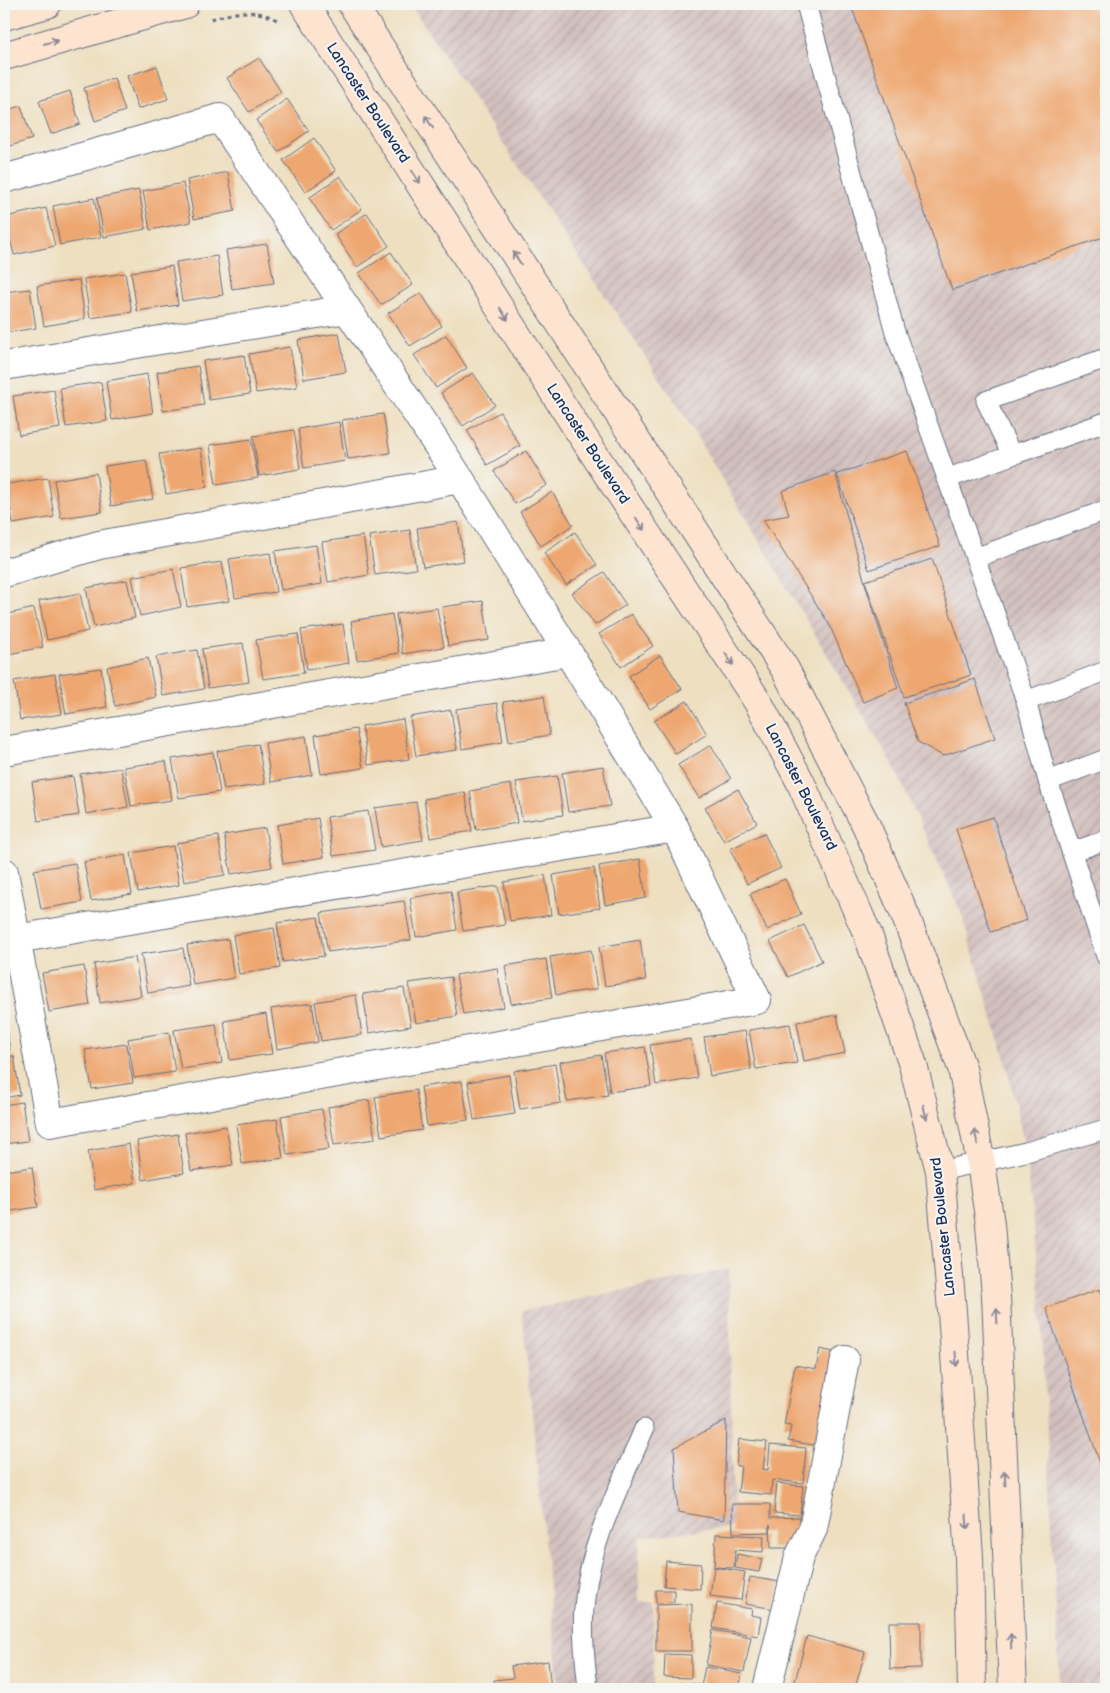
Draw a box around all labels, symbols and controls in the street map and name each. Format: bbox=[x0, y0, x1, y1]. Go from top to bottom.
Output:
one-way arrow bbox=[42, 37, 58, 47]
street label: Lancaster Boulevard bbox=[322, 39, 414, 167]
one-way arrow bbox=[423, 115, 434, 129]
one-way arrow bbox=[410, 170, 421, 184]
one-way arrow bbox=[512, 252, 522, 266]
one-way arrow bbox=[499, 306, 509, 320]
street label: Lancaster Boulevard bbox=[542, 380, 634, 508]
one-way arrow bbox=[635, 516, 645, 530]
one-way arrow bbox=[724, 652, 734, 666]
street label: Lancaster Boulevard bbox=[761, 720, 841, 854]
one-way arrow bbox=[921, 1104, 930, 1120]
one-way arrow bbox=[971, 1130, 980, 1146]
street label: Lancaster Boulevard bbox=[926, 1156, 960, 1298]
one-way arrow bbox=[992, 1308, 1002, 1324]
one-way arrow bbox=[951, 1351, 960, 1367]
one-way arrow bbox=[1000, 1470, 1009, 1486]
one-way arrow bbox=[962, 1513, 971, 1529]
one-way arrow bbox=[1006, 1633, 1016, 1649]

